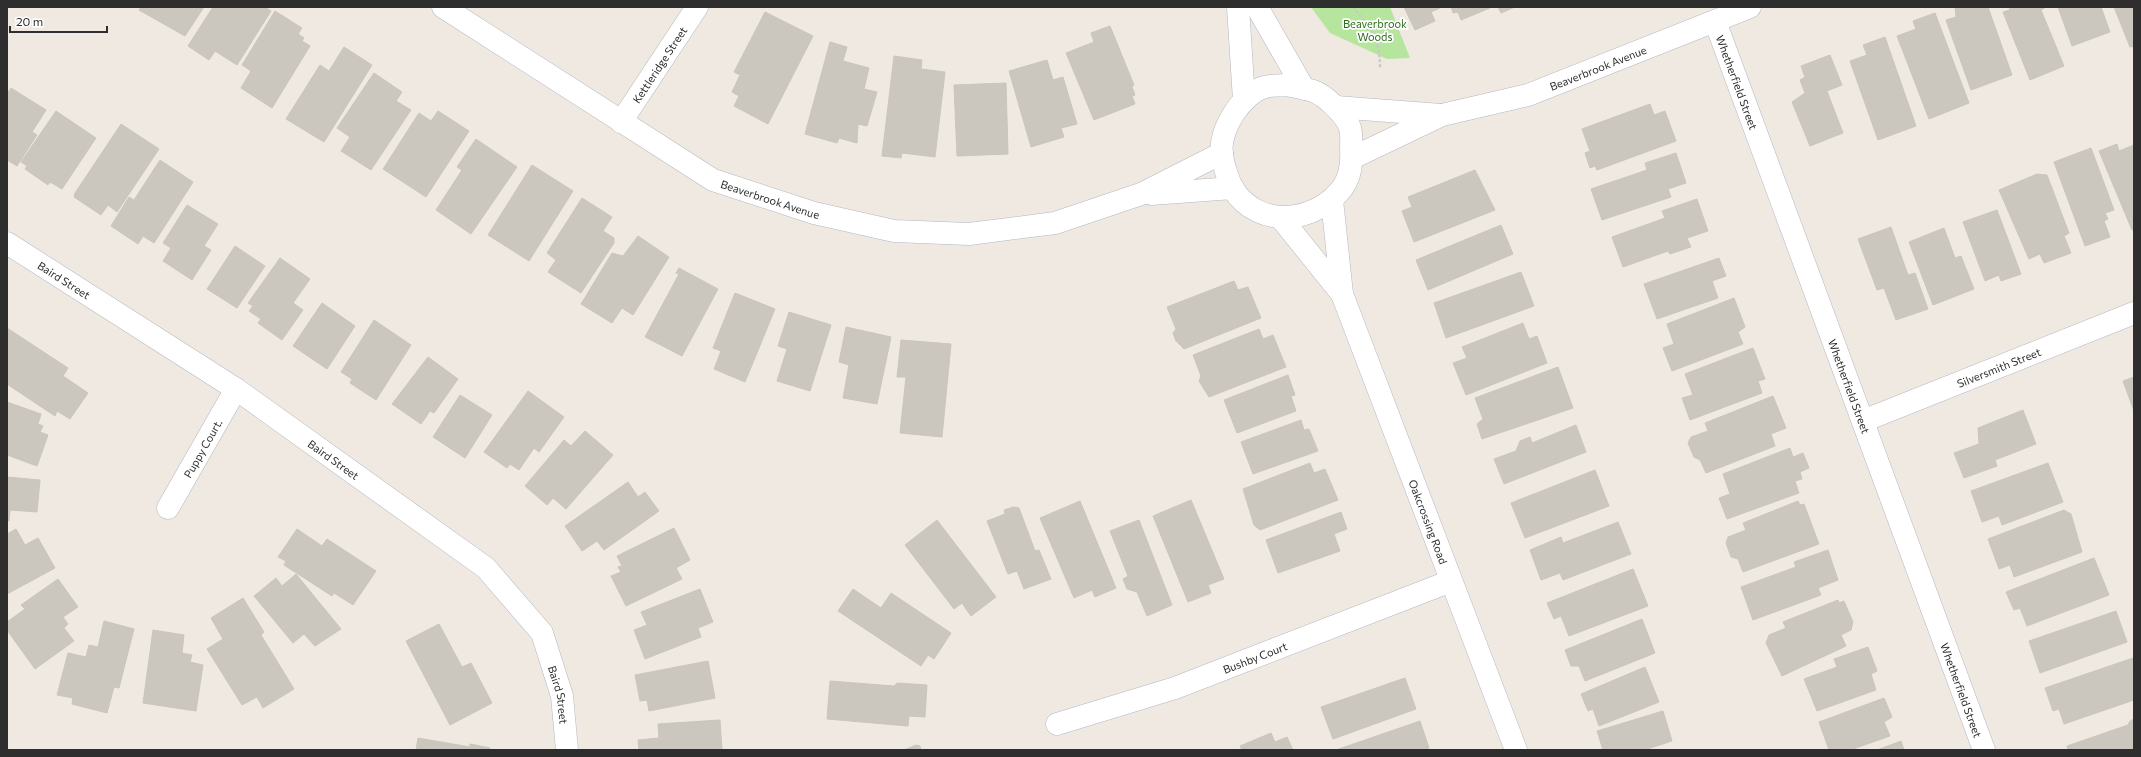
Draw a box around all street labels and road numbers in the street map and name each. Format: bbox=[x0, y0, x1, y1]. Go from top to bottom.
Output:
street label: Kettleridge Street bbox=[629, 23, 689, 105]
street label: Whetherfield Street bbox=[1714, 33, 1761, 131]
street label: Beaverbrook Avenue bbox=[1547, 42, 1648, 92]
street label: Beaverbrook Avenue bbox=[719, 177, 821, 221]
street label: Baird Street bbox=[36, 258, 93, 301]
street label: Whetherfield Street bbox=[1826, 337, 1873, 435]
street label: Silversmith Street bbox=[1955, 344, 2043, 389]
street label: Puppy Court. bbox=[180, 416, 224, 480]
street label: Baird Street bbox=[306, 436, 362, 482]
street label: Oakcrossing Road bbox=[1407, 477, 1451, 566]
street label: Bushby Court bbox=[1221, 639, 1289, 675]
street label: Whetherfield Street bbox=[1938, 641, 1985, 739]
street label: Baird Street bbox=[546, 664, 571, 725]

